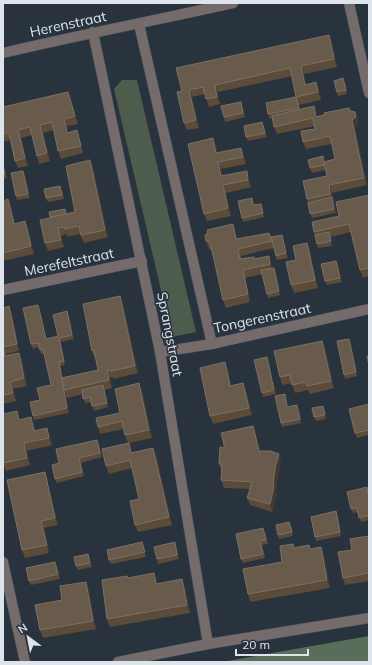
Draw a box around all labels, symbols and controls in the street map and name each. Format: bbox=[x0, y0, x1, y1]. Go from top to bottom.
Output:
street label: Herenstraat bbox=[28, 7, 108, 41]
street label: Merefeltstraat bbox=[23, 244, 116, 280]
street label: Sprangstraat bbox=[153, 290, 187, 378]
street label: Tongerenstraat bbox=[212, 299, 312, 337]
north arrow bbox=[8, 617, 48, 657]
text: N bbox=[15, 620, 30, 637]
scale bar bbox=[236, 631, 308, 657]
text: 20 m bbox=[242, 637, 270, 652]

